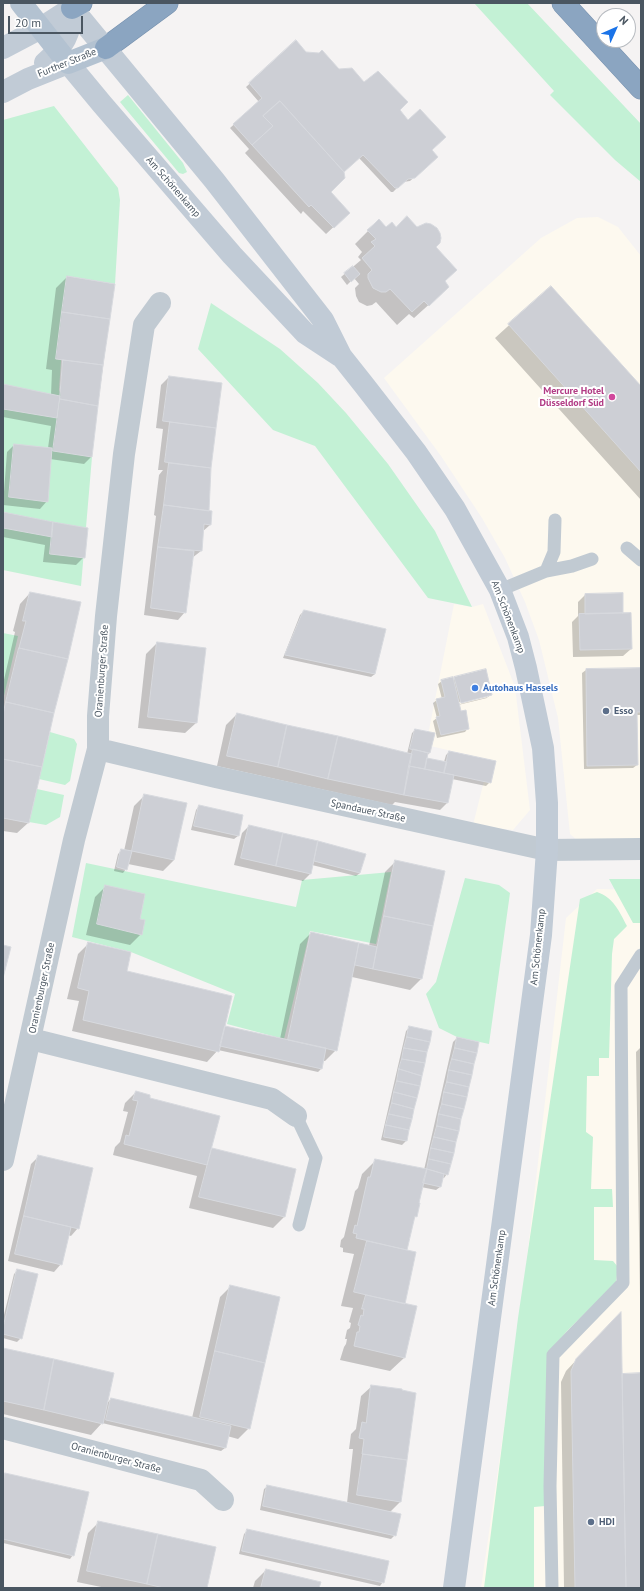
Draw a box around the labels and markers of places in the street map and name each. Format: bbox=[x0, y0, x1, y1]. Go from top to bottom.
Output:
place label: Mercure Hotel Düsseldorf Süd bbox=[540, 385, 604, 408]
marker: Mercure Hotel Düsseldorf Süd bbox=[607, 392, 617, 402]
place label: Autohaus Hassels bbox=[483, 682, 558, 694]
marker: Autohaus Hassels bbox=[470, 683, 480, 693]
place label: Esso bbox=[614, 705, 633, 717]
marker: Esso bbox=[601, 706, 611, 716]
place label: HDI bbox=[599, 1516, 615, 1528]
marker: HDI bbox=[586, 1517, 596, 1527]

